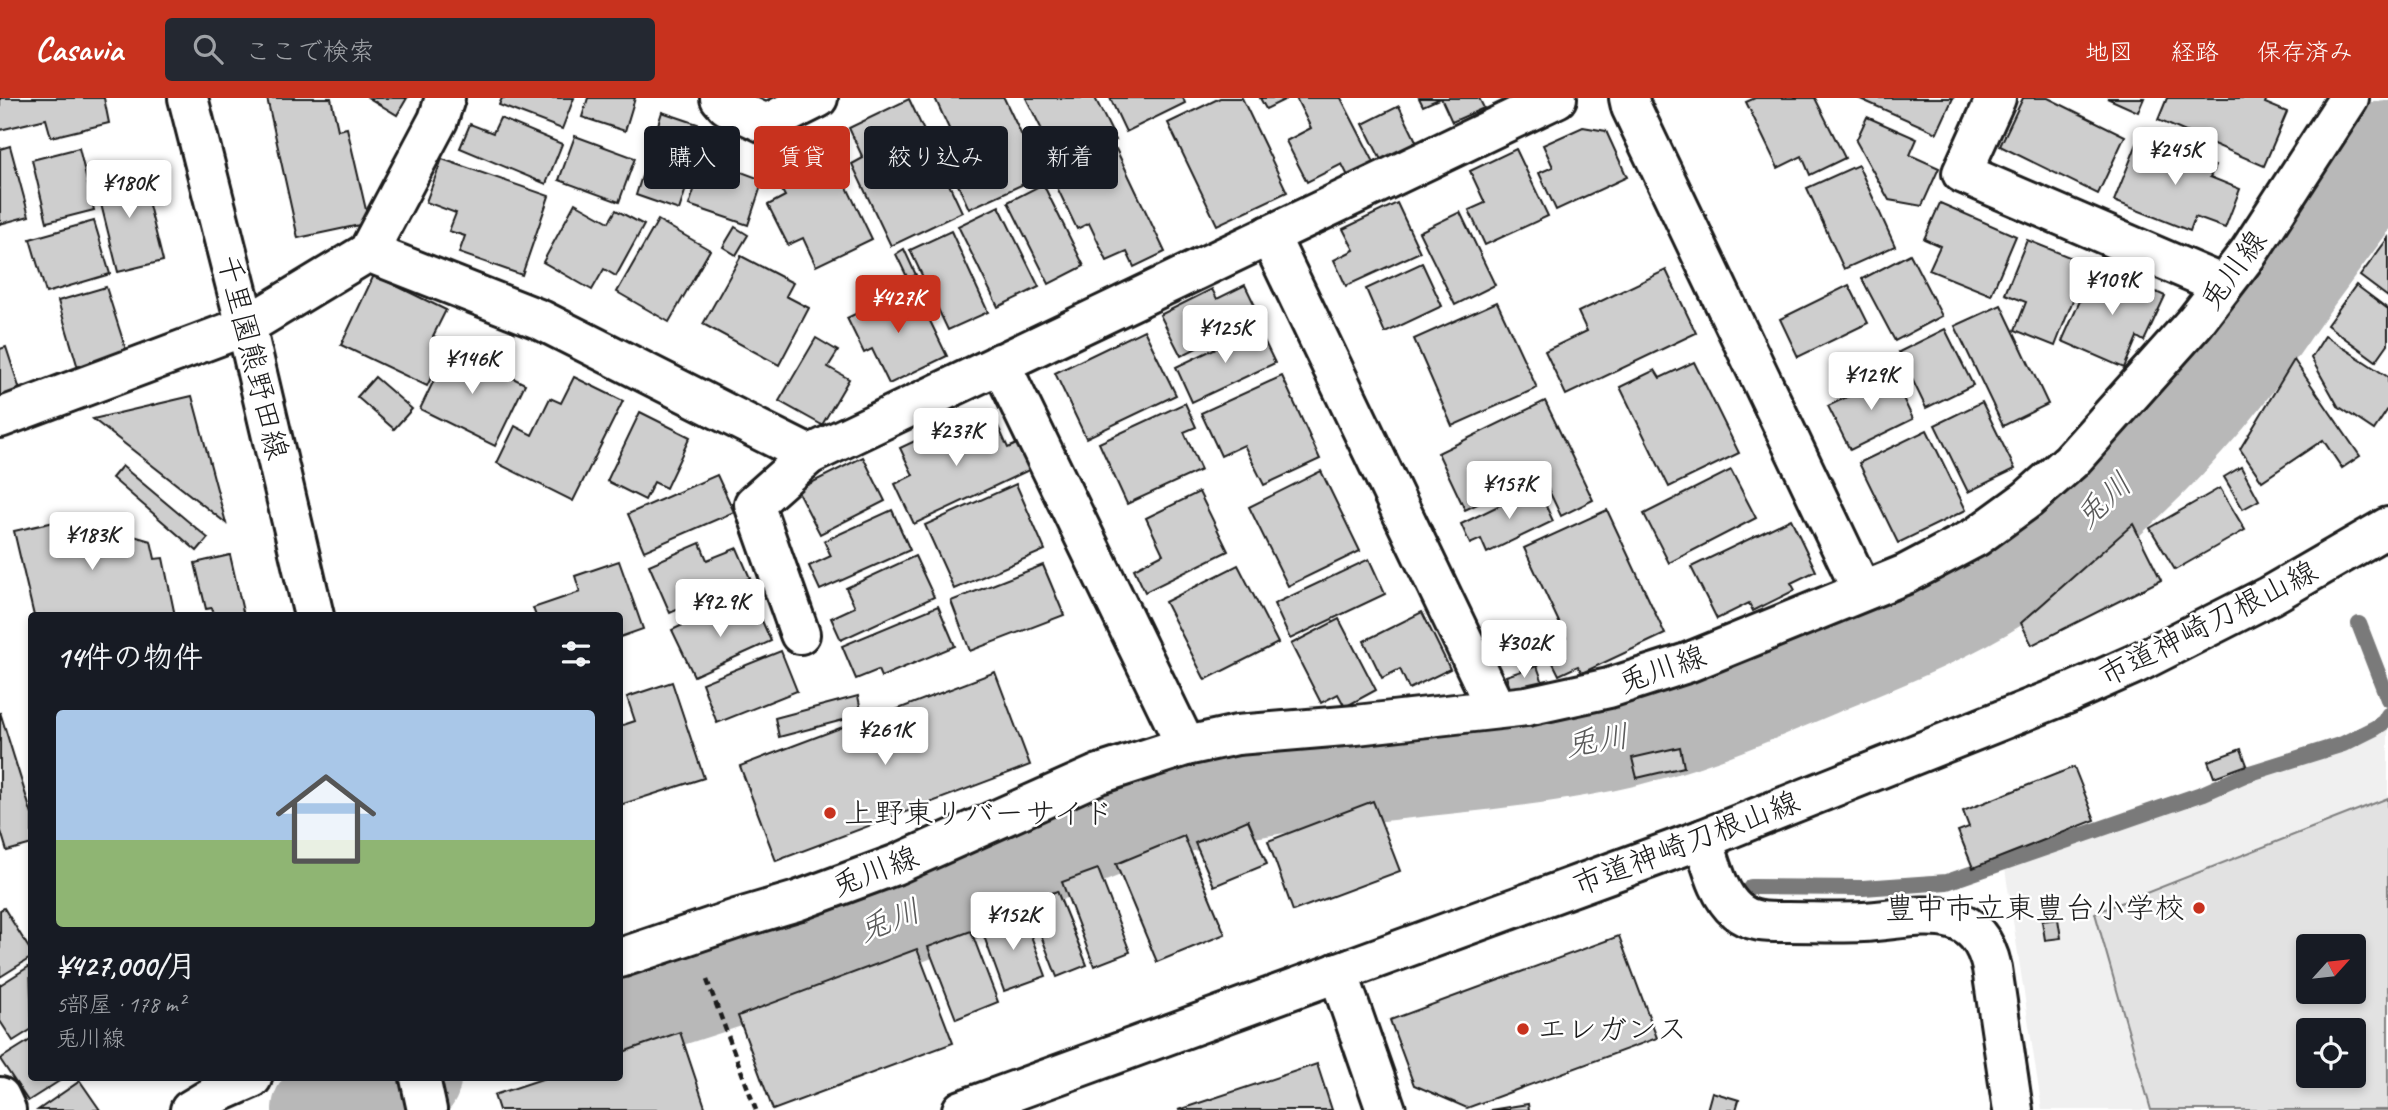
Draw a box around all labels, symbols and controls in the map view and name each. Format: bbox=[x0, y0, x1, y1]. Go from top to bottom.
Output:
search box bbox=[165, 18, 655, 81]
text: Casavia bbox=[35, 28, 123, 70]
icon: search bbox=[189, 30, 227, 68]
text: ここで検索 bbox=[245, 35, 375, 68]
text: 地図 bbox=[2085, 37, 2133, 67]
text: 経路 bbox=[2171, 37, 2219, 67]
text: 保存済み bbox=[2257, 37, 2353, 67]
chip: 購入 bbox=[644, 126, 740, 189]
chip: 賃貸 bbox=[754, 126, 850, 189]
chip: 絞り込み bbox=[864, 126, 1008, 189]
chip: 新着 bbox=[1022, 126, 1118, 189]
pin: ¥245K bbox=[2126, 127, 2224, 187]
text: ¥245K bbox=[2149, 135, 2201, 164]
pin: ¥180K bbox=[80, 160, 178, 220]
text: ¥180K bbox=[102, 168, 156, 197]
street label: 兎川線 bbox=[2191, 222, 2275, 318]
street label: 千里園熊野田線 bbox=[209, 251, 297, 463]
pin: ¥109K bbox=[2063, 258, 2161, 317]
text: ¥109K bbox=[2086, 265, 2138, 294]
pin: ¥427K bbox=[849, 275, 947, 335]
text: ¥427K bbox=[872, 283, 925, 312]
pin: ¥125K bbox=[1176, 306, 1274, 365]
text: ¥125K bbox=[1199, 313, 1251, 342]
pin: ¥146K bbox=[423, 336, 521, 396]
text: ¥146K bbox=[445, 344, 499, 373]
pin: ¥129K bbox=[1822, 352, 1920, 412]
text: ¥129K bbox=[1845, 360, 1897, 389]
pin: ¥237K bbox=[907, 408, 1005, 468]
text: ¥237K bbox=[930, 416, 983, 445]
pin: ¥157K bbox=[1460, 462, 1558, 521]
water label: 兎川 bbox=[2066, 464, 2141, 537]
text: ¥157K bbox=[1483, 469, 1535, 498]
pin: ¥183K bbox=[43, 512, 141, 572]
text: ¥183K bbox=[65, 520, 119, 549]
street label: 市道神崎刀根山線 bbox=[2092, 552, 2324, 694]
pin: ¥92.9K bbox=[663, 580, 777, 639]
text: ¥92.9K bbox=[691, 587, 749, 616]
pin: ¥302K bbox=[1475, 620, 1573, 680]
text: ¥302K bbox=[1497, 628, 1551, 657]
icon: filters bbox=[557, 635, 595, 673]
street label: 兎川線 bbox=[1613, 636, 1711, 702]
text: 14件の物件 bbox=[56, 638, 203, 676]
pin: ¥261K bbox=[836, 708, 934, 767]
text: ¥261K bbox=[858, 715, 912, 744]
water label: 兎川 bbox=[1562, 715, 1632, 766]
icon: home bbox=[263, 756, 389, 882]
street label: 市道神崎刀根山線 bbox=[1567, 782, 1805, 904]
place label: 上野東リバーサイド bbox=[844, 794, 1113, 832]
marker: 上野東リバーサイド bbox=[822, 805, 838, 821]
street label: 兎川線 bbox=[826, 837, 924, 905]
place label: 豊中市立東豊台小学校 bbox=[1885, 889, 2185, 927]
water label: 兎川 bbox=[852, 890, 926, 951]
pin: ¥152K bbox=[964, 892, 1062, 952]
text: ¥152K bbox=[987, 900, 1039, 929]
marker: 豊中市立東豊台小学校 bbox=[2191, 900, 2207, 916]
north arrow bbox=[2296, 934, 2366, 1004]
map controls bbox=[2296, 934, 2366, 1088]
text: ¥427,000/月 bbox=[56, 947, 196, 985]
text: 5部屋 · 178 m² bbox=[56, 990, 185, 1019]
place label: エレガンス bbox=[1537, 1010, 1687, 1048]
button: locate bbox=[2296, 1018, 2366, 1088]
marker: エレガンス bbox=[1515, 1021, 1531, 1037]
text: 兎川線 bbox=[56, 1024, 125, 1053]

